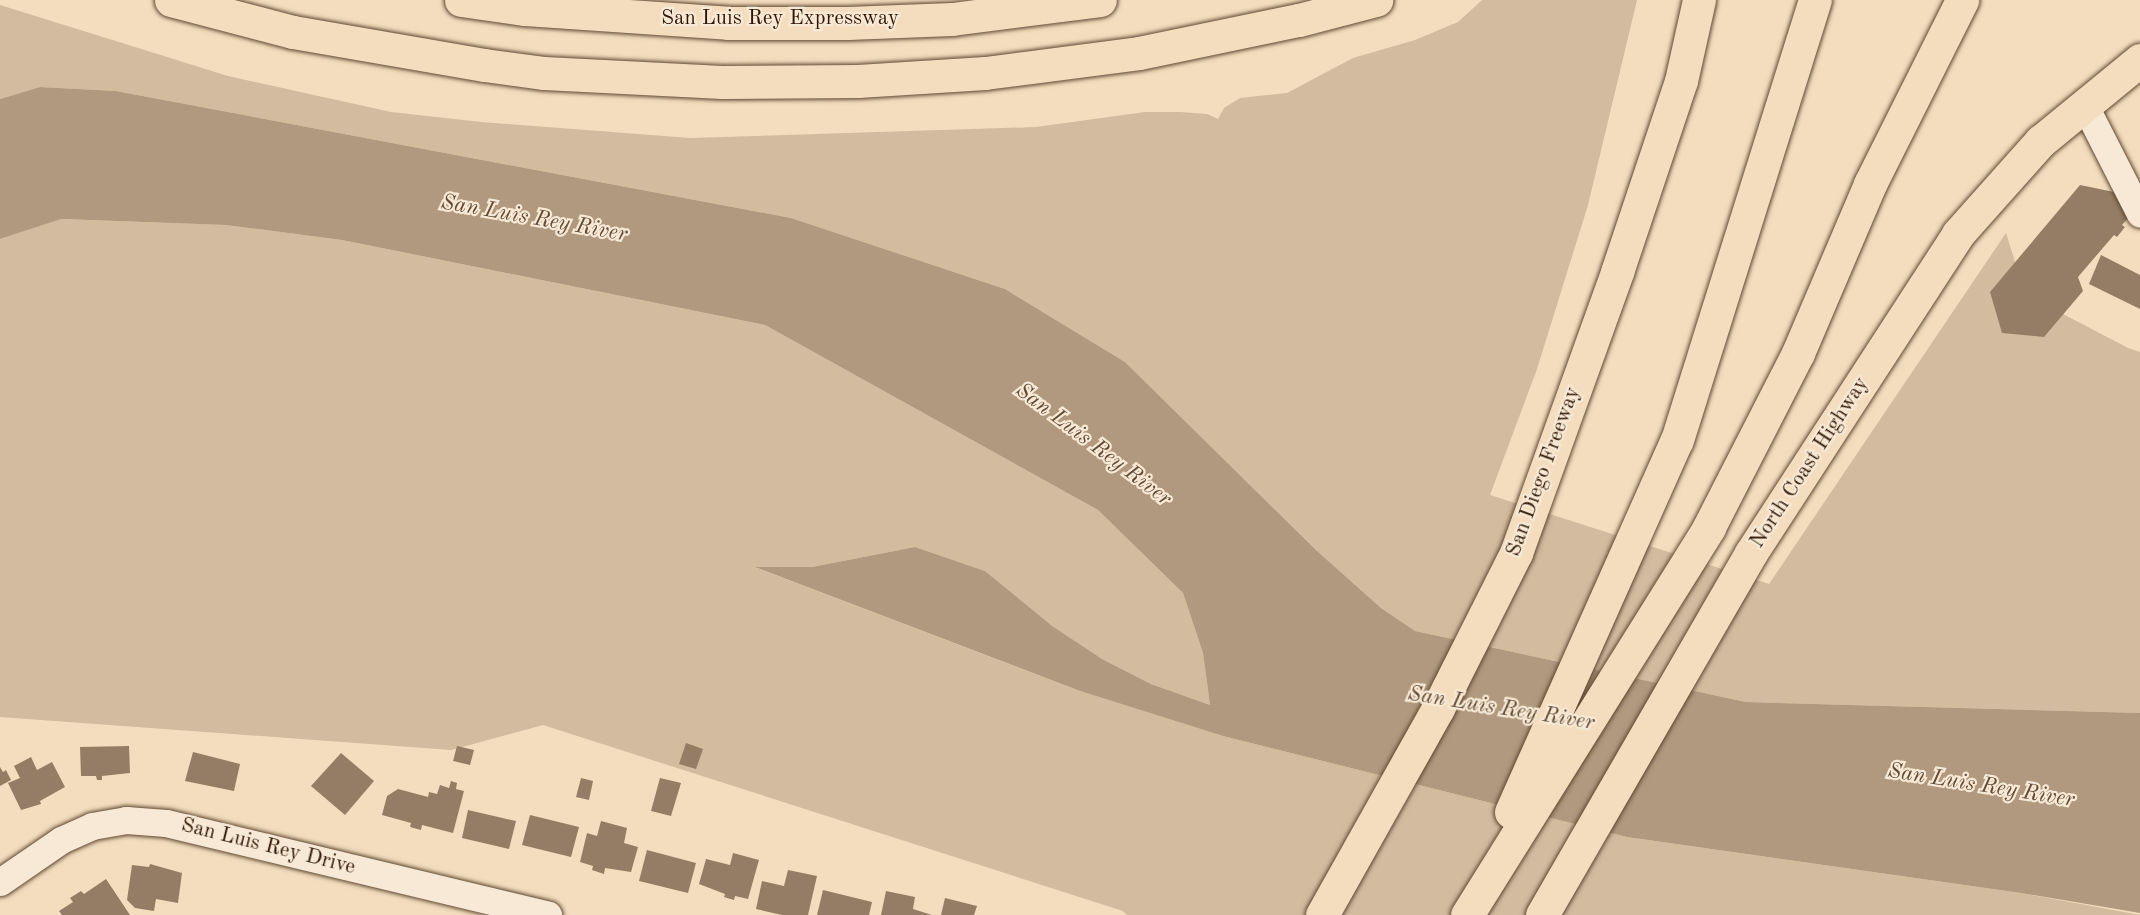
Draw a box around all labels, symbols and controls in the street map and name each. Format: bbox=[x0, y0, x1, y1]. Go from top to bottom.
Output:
street label: San Luis Rey Expressway bbox=[661, 6, 899, 32]
water label: San Luis Rey River bbox=[439, 190, 629, 248]
street label: North Coast Highway bbox=[1745, 373, 1875, 553]
water label: San Luis Rey River bbox=[1010, 378, 1176, 512]
street label: San Diego Freeway bbox=[1502, 384, 1586, 560]
water label: San Luis Rey River bbox=[1406, 681, 1596, 737]
water label: San Luis Rey River bbox=[1886, 758, 2076, 814]
street label: San Luis Rey Drive bbox=[178, 813, 358, 881]

